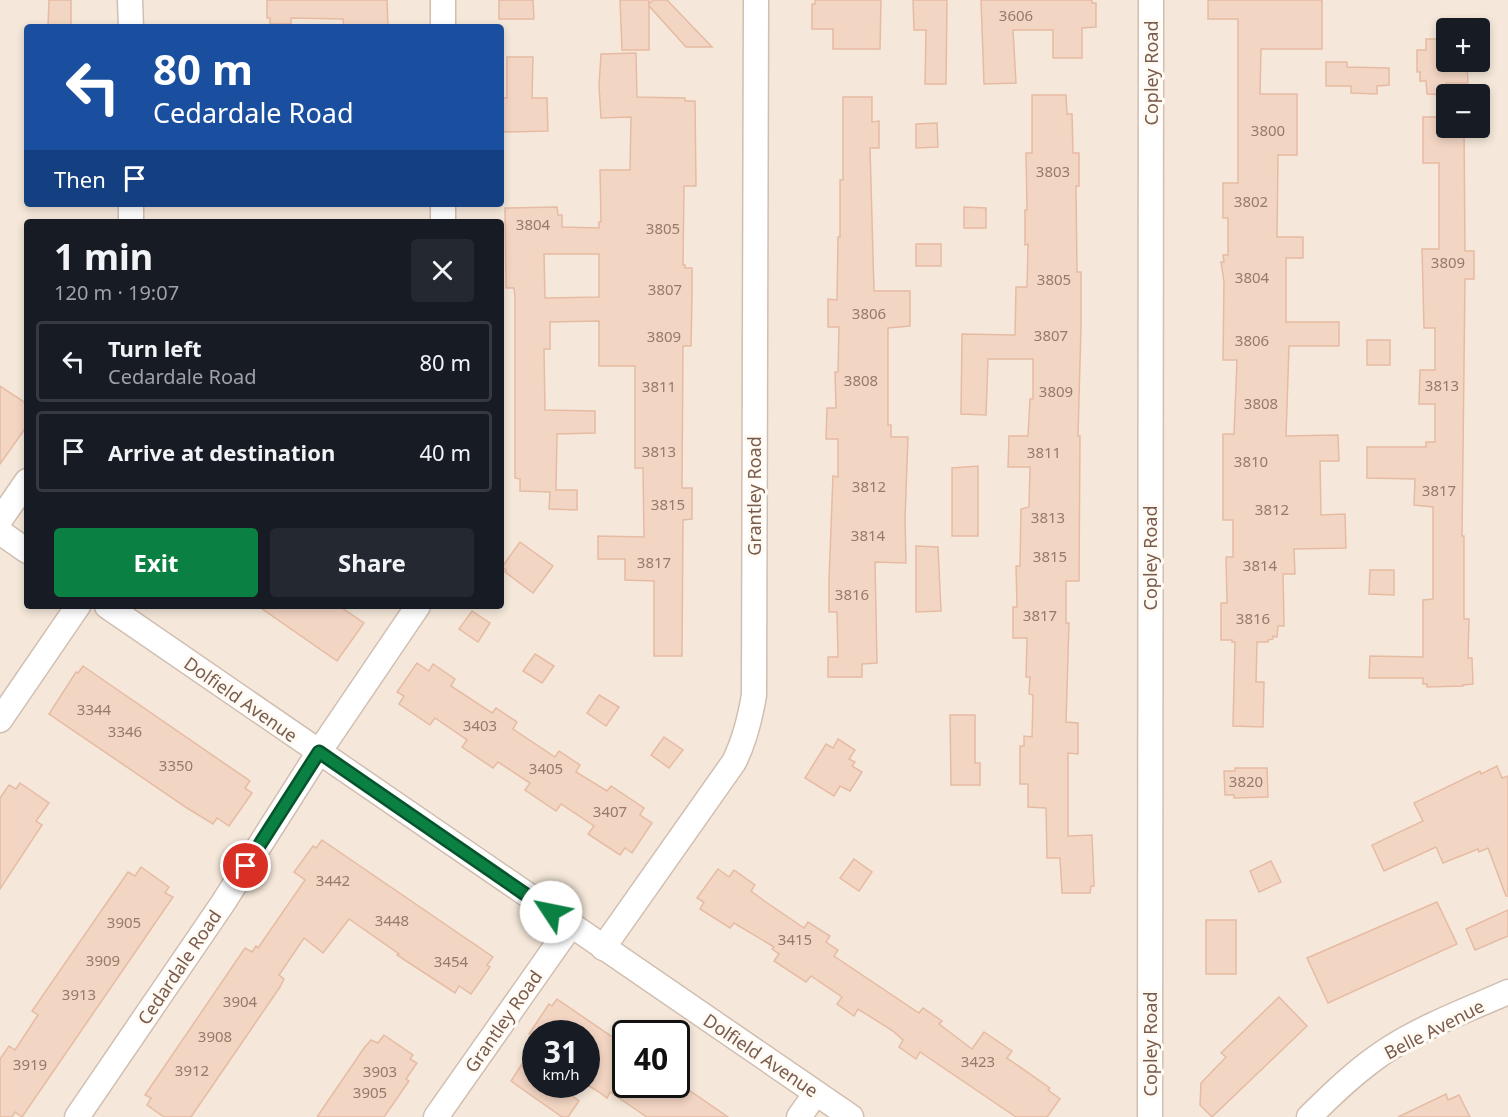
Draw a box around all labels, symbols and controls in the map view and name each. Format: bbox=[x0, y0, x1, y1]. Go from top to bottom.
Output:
house number: 3606 bbox=[999, 5, 1033, 25]
map controls bbox=[1436, 18, 1490, 138]
button: + bbox=[1436, 18, 1490, 72]
street label: Copley Road bbox=[1139, 21, 1163, 125]
text: 80 m bbox=[153, 40, 253, 97]
icon: left bbox=[54, 48, 132, 126]
button: − bbox=[1436, 84, 1490, 138]
text: Cedardale Road bbox=[153, 94, 354, 131]
house number: 3800 bbox=[1251, 120, 1285, 140]
house number: 3803 bbox=[1036, 161, 1070, 181]
icon: arrive bbox=[118, 162, 151, 195]
text: Then bbox=[54, 164, 106, 194]
house number: 3802 bbox=[1234, 191, 1268, 211]
house number: 3804 bbox=[516, 214, 551, 234]
house number: 3805 bbox=[646, 218, 680, 238]
text: 1 min bbox=[54, 232, 153, 281]
button: close bbox=[411, 239, 474, 302]
house number: 3809 bbox=[1431, 252, 1465, 272]
house number: 3804 bbox=[1235, 267, 1270, 287]
house number: 3805 bbox=[1037, 269, 1071, 289]
text: 120 m · 19:07 bbox=[54, 279, 179, 306]
house number: 3807 bbox=[648, 279, 682, 299]
house number: 3806 bbox=[852, 303, 886, 323]
house number: 3807 bbox=[1034, 325, 1068, 345]
house number: 3809 bbox=[647, 326, 681, 346]
house number: 3806 bbox=[1235, 330, 1269, 350]
text: Turn left bbox=[108, 333, 202, 363]
icon: left bbox=[57, 345, 90, 378]
text: 80 m bbox=[420, 347, 471, 377]
text: Cedardale Road bbox=[108, 363, 257, 390]
house number: 3808 bbox=[844, 370, 878, 390]
house number: 3813 bbox=[1425, 375, 1459, 395]
house number: 3811 bbox=[642, 376, 676, 396]
house number: 3809 bbox=[1039, 381, 1073, 401]
house number: 3808 bbox=[1244, 393, 1278, 413]
icon: arrive bbox=[57, 435, 90, 468]
street label: Grantley Road bbox=[742, 436, 766, 556]
text: Arrive at destination bbox=[108, 437, 335, 467]
text: 40 m bbox=[420, 437, 471, 467]
house number: 3813 bbox=[642, 441, 676, 461]
house number: 3811 bbox=[1027, 442, 1061, 462]
house number: 3810 bbox=[1234, 451, 1268, 471]
house number: 3812 bbox=[852, 476, 886, 496]
house number: 3817 bbox=[1422, 480, 1456, 500]
house number: 3815 bbox=[651, 494, 685, 514]
house number: 3812 bbox=[1255, 499, 1289, 519]
street label: Copley Road bbox=[1138, 506, 1162, 610]
house number: 3813 bbox=[1031, 507, 1065, 527]
house number: 3814 bbox=[851, 525, 886, 545]
button: Exit bbox=[54, 528, 258, 597]
button: Share bbox=[270, 528, 474, 597]
house number: 3815 bbox=[1033, 546, 1067, 566]
house number: 3817 bbox=[637, 552, 671, 572]
house number: 3814 bbox=[1243, 555, 1278, 575]
house number: 3816 bbox=[835, 584, 869, 604]
house number: 3817 bbox=[1023, 605, 1057, 625]
house number: 3816 bbox=[1236, 608, 1270, 628]
street label: Dolfield Avenue bbox=[180, 651, 302, 747]
house number: 3344 bbox=[77, 699, 112, 719]
house number: 3403 bbox=[463, 715, 497, 735]
house number: 3346 bbox=[108, 721, 142, 741]
house number: 3350 bbox=[159, 755, 193, 775]
house number: 3405 bbox=[529, 758, 563, 778]
house number: 3820 bbox=[1229, 771, 1263, 791]
house number: 3407 bbox=[593, 801, 627, 821]
pin bbox=[220, 840, 271, 891]
icon: arrive bbox=[229, 849, 262, 882]
house number: 3442 bbox=[316, 870, 350, 890]
position arrow bbox=[519, 880, 583, 944]
street label: Cedardale Road bbox=[132, 905, 226, 1029]
house number: 3448 bbox=[375, 910, 409, 930]
house number: 3905 bbox=[107, 912, 141, 932]
house number: 3415 bbox=[778, 929, 812, 949]
house number: 3909 bbox=[86, 950, 120, 970]
house number: 3454 bbox=[434, 951, 469, 971]
street label: Grantley Road bbox=[459, 965, 547, 1077]
house number: 3913 bbox=[62, 984, 96, 1004]
house number: 3904 bbox=[223, 991, 258, 1011]
street label: Copley Road bbox=[1138, 992, 1162, 1096]
street label: Belle Avenue bbox=[1380, 994, 1488, 1064]
street label: Dolfield Avenue bbox=[699, 1008, 823, 1102]
speed limit sign: 40 bbox=[612, 1020, 690, 1098]
house number: 3908 bbox=[198, 1026, 232, 1046]
text: 31 bbox=[544, 1031, 578, 1072]
house number: 3423 bbox=[961, 1051, 995, 1071]
house number: 3919 bbox=[13, 1054, 47, 1074]
house number: 3912 bbox=[175, 1060, 209, 1080]
house number: 3903 bbox=[363, 1061, 397, 1081]
text: km/h bbox=[543, 1064, 579, 1084]
house number: 3905 bbox=[353, 1082, 387, 1102]

